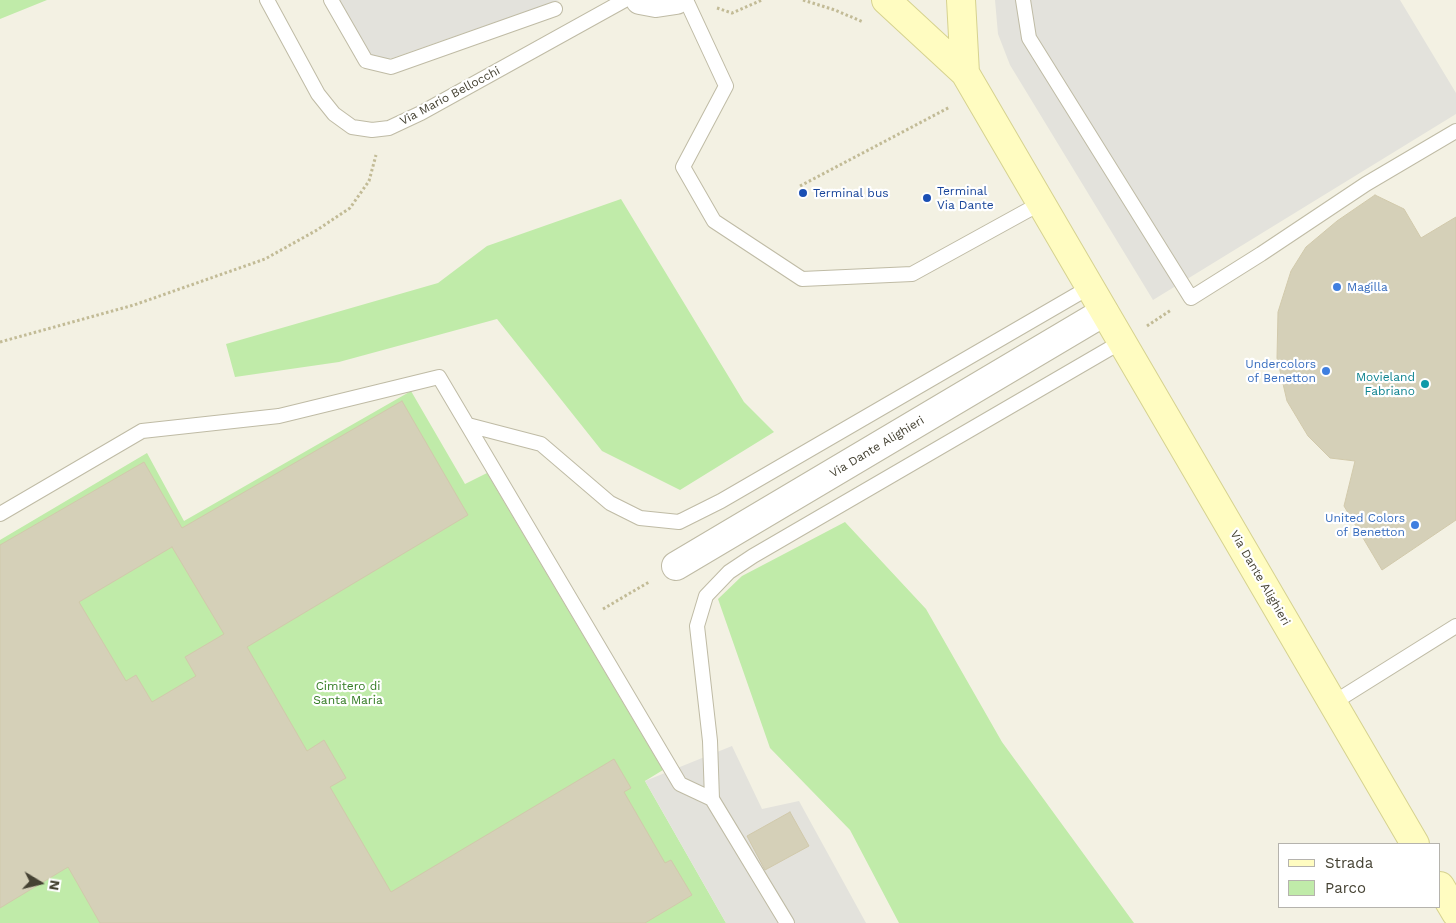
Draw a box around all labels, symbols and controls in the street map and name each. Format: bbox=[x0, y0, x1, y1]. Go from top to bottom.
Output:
street label: Via Mario Bellocchi bbox=[397, 63, 503, 129]
place label: Terminal Via Dante bbox=[937, 184, 994, 212]
place label: Terminal bus bbox=[813, 186, 889, 200]
marker: Terminal bus bbox=[797, 187, 809, 199]
marker: Terminal Via Dante bbox=[921, 192, 933, 204]
place label: Magilla bbox=[1347, 280, 1388, 294]
marker: Magilla bbox=[1331, 281, 1343, 293]
place label: Undercolors of Benetton bbox=[1245, 357, 1316, 385]
marker: Undercolors of Benetton bbox=[1320, 365, 1332, 377]
place label: Movieland Fabriano bbox=[1356, 370, 1415, 398]
marker: Movieland Fabriano bbox=[1419, 378, 1431, 390]
street label: Via Dante Alighieri bbox=[827, 413, 927, 481]
place label: United Colors of Benetton bbox=[1325, 511, 1405, 539]
marker: United Colors of Benetton bbox=[1409, 519, 1421, 531]
street label: Via Dante Alighieri bbox=[1227, 528, 1293, 628]
park label: Cimitero di Santa Maria bbox=[313, 679, 383, 707]
legend bbox=[1278, 843, 1441, 908]
text: Strada bbox=[1325, 854, 1373, 872]
north arrow bbox=[15, 858, 65, 908]
text: N bbox=[46, 879, 64, 892]
text: Parco bbox=[1325, 879, 1366, 897]

